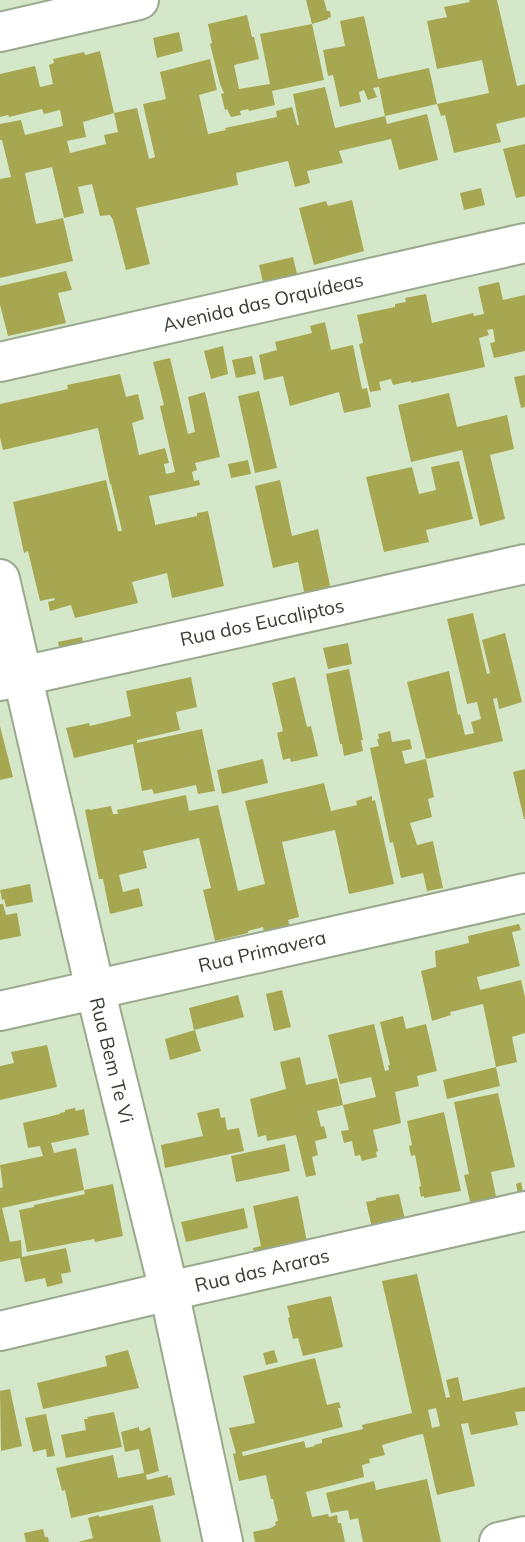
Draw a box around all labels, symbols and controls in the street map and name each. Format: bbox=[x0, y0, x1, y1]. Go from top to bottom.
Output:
street label: Avenida das Orquídeas bbox=[160, 267, 366, 337]
street label: Rua dos Eucaliptos bbox=[178, 593, 346, 651]
street label: Rua Primavera bbox=[196, 925, 328, 977]
street label: Rua Bem Te Vi bbox=[85, 995, 139, 1125]
street label: Rua das Araras bbox=[192, 1243, 332, 1297]

